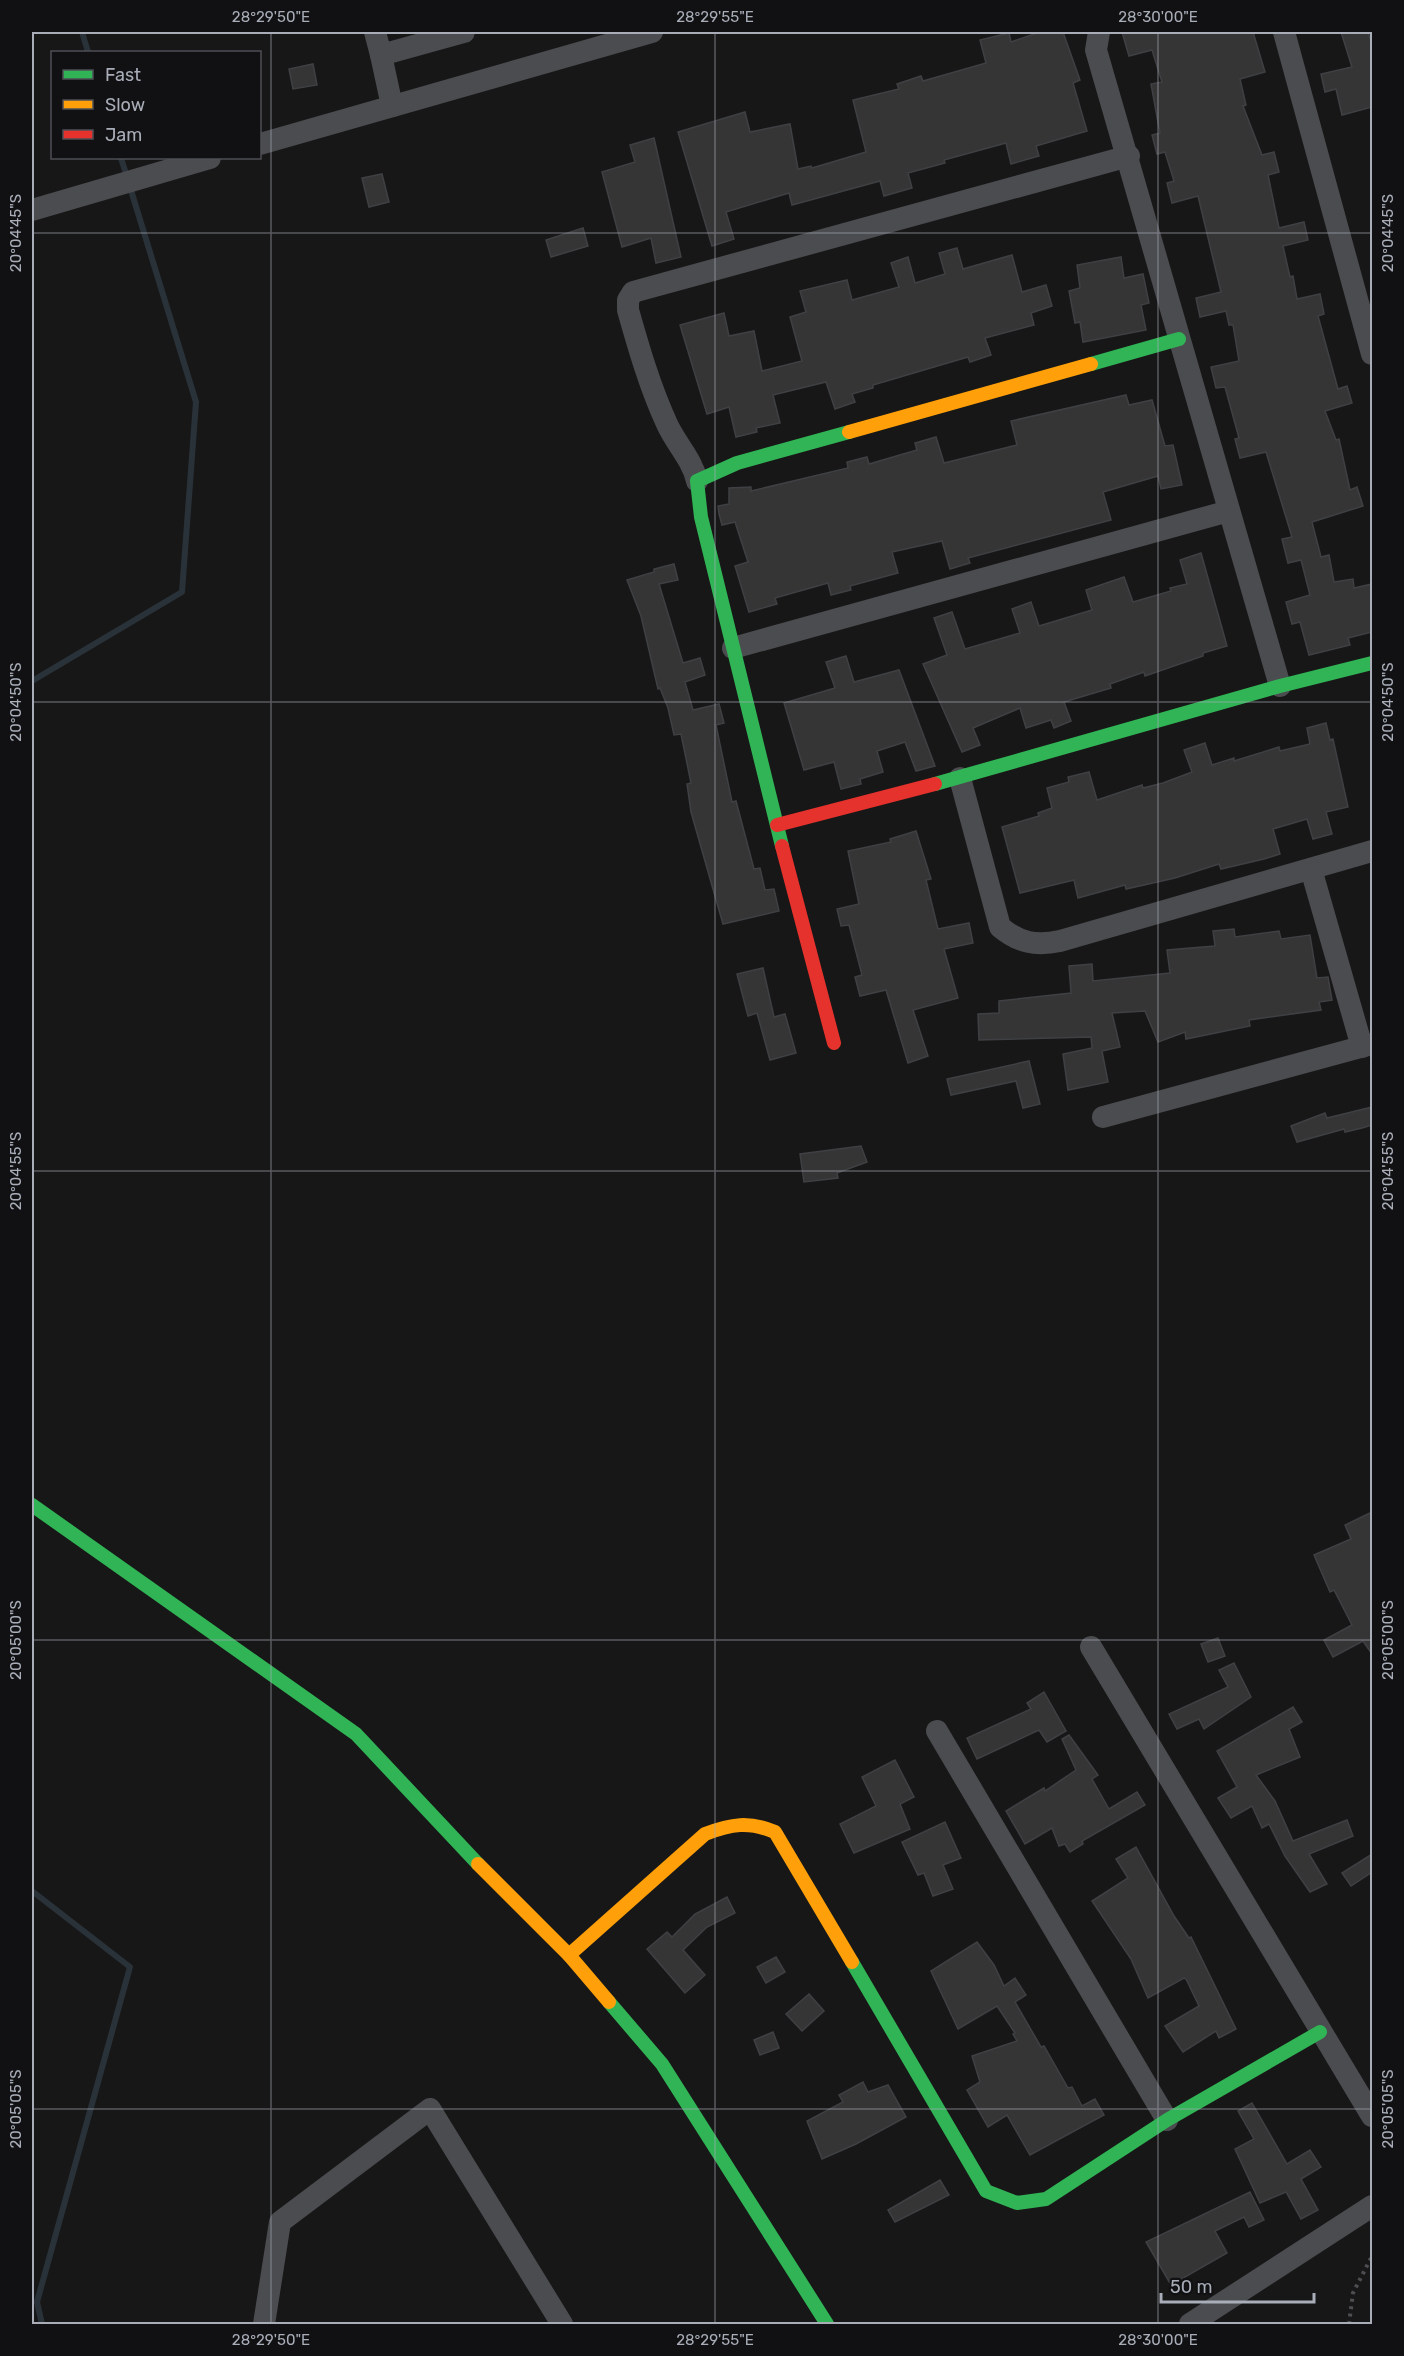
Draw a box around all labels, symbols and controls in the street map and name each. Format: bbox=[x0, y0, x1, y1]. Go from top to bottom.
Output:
text: 28°29'50"E bbox=[232, 8, 310, 26]
text: 28°29'55"E bbox=[676, 8, 754, 26]
text: 28°30'00"E bbox=[1118, 8, 1198, 26]
legend bbox=[51, 51, 261, 159]
text: Fast bbox=[105, 64, 141, 86]
text: Slow bbox=[105, 94, 145, 116]
text: Jam bbox=[105, 124, 142, 146]
text: 20°04'45"S bbox=[7, 194, 25, 272]
text: 20°04'45"S bbox=[1379, 194, 1397, 272]
text: 20°04'50"S bbox=[7, 662, 25, 742]
text: 20°04'50"S bbox=[1379, 662, 1397, 742]
text: 20°04'55"S bbox=[7, 1132, 25, 1210]
text: 20°04'55"S bbox=[1379, 1132, 1397, 1210]
text: 20°05'00"S bbox=[7, 1600, 25, 1680]
text: 20°05'00"S bbox=[1379, 1600, 1397, 1680]
text: 20°05'05"S bbox=[7, 2069, 25, 2149]
text: 20°05'05"S bbox=[1379, 2069, 1397, 2149]
scale bar bbox=[1161, 2266, 1314, 2304]
text: 50 m bbox=[1170, 2276, 1213, 2298]
text: 28°29'50"E bbox=[232, 2331, 310, 2349]
text: 28°29'55"E bbox=[676, 2331, 754, 2349]
text: 28°30'00"E bbox=[1118, 2331, 1198, 2349]

